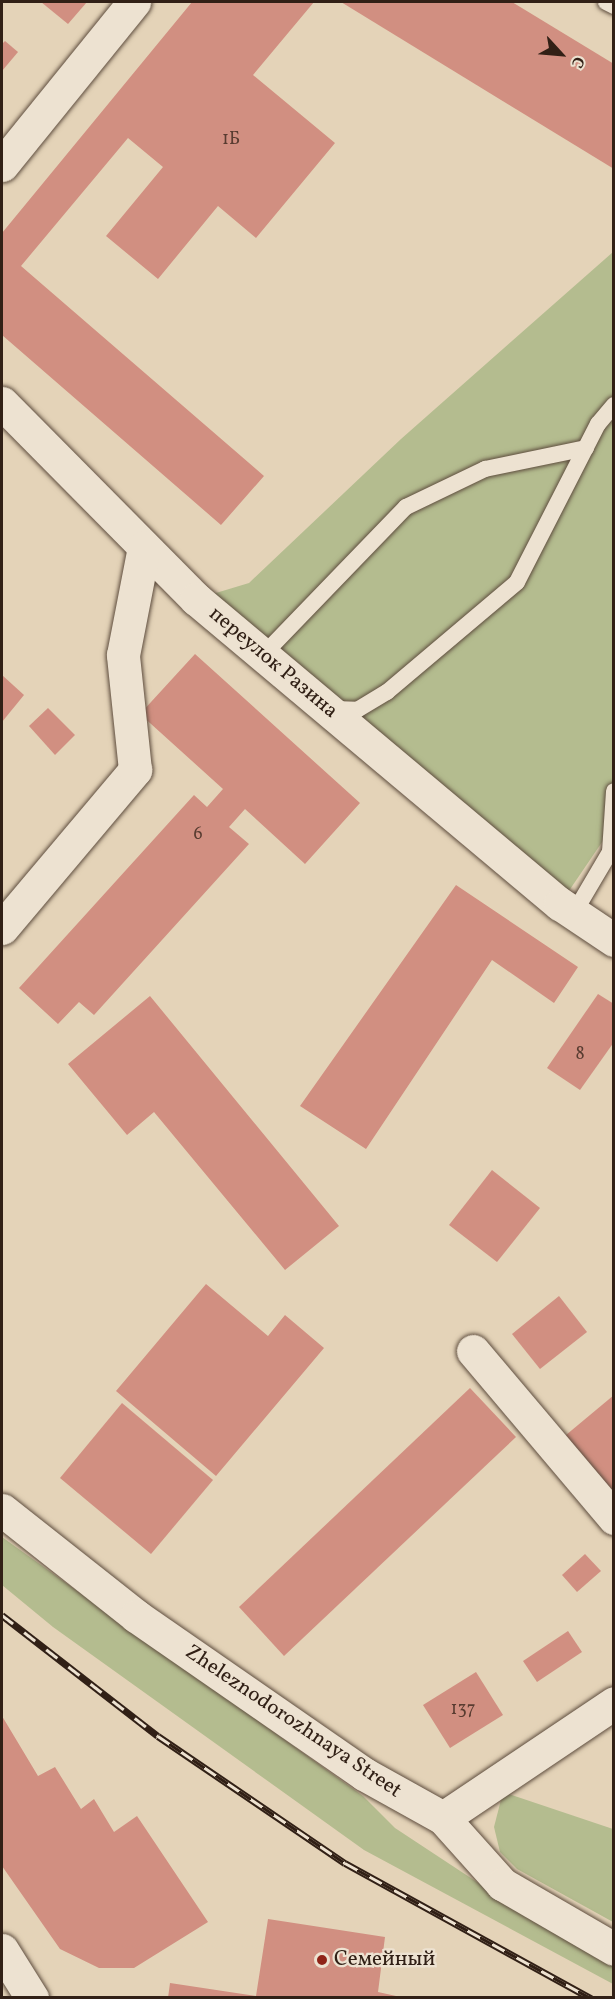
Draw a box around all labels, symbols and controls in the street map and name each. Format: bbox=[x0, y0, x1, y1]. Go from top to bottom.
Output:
north arrow bbox=[531, 24, 591, 84]
text: С bbox=[565, 52, 589, 71]
house number: 1Б bbox=[222, 129, 240, 151]
street label: переулок Разина bbox=[203, 602, 343, 724]
house number: 6 bbox=[193, 824, 203, 846]
house number: 8 bbox=[575, 1044, 585, 1066]
street label: Zheleznodorozhnaya Street bbox=[180, 1640, 406, 1804]
house number: 137 bbox=[451, 1699, 475, 1721]
place label: Семейный bbox=[334, 1947, 435, 1973]
marker: Семейный bbox=[315, 1953, 329, 1967]

